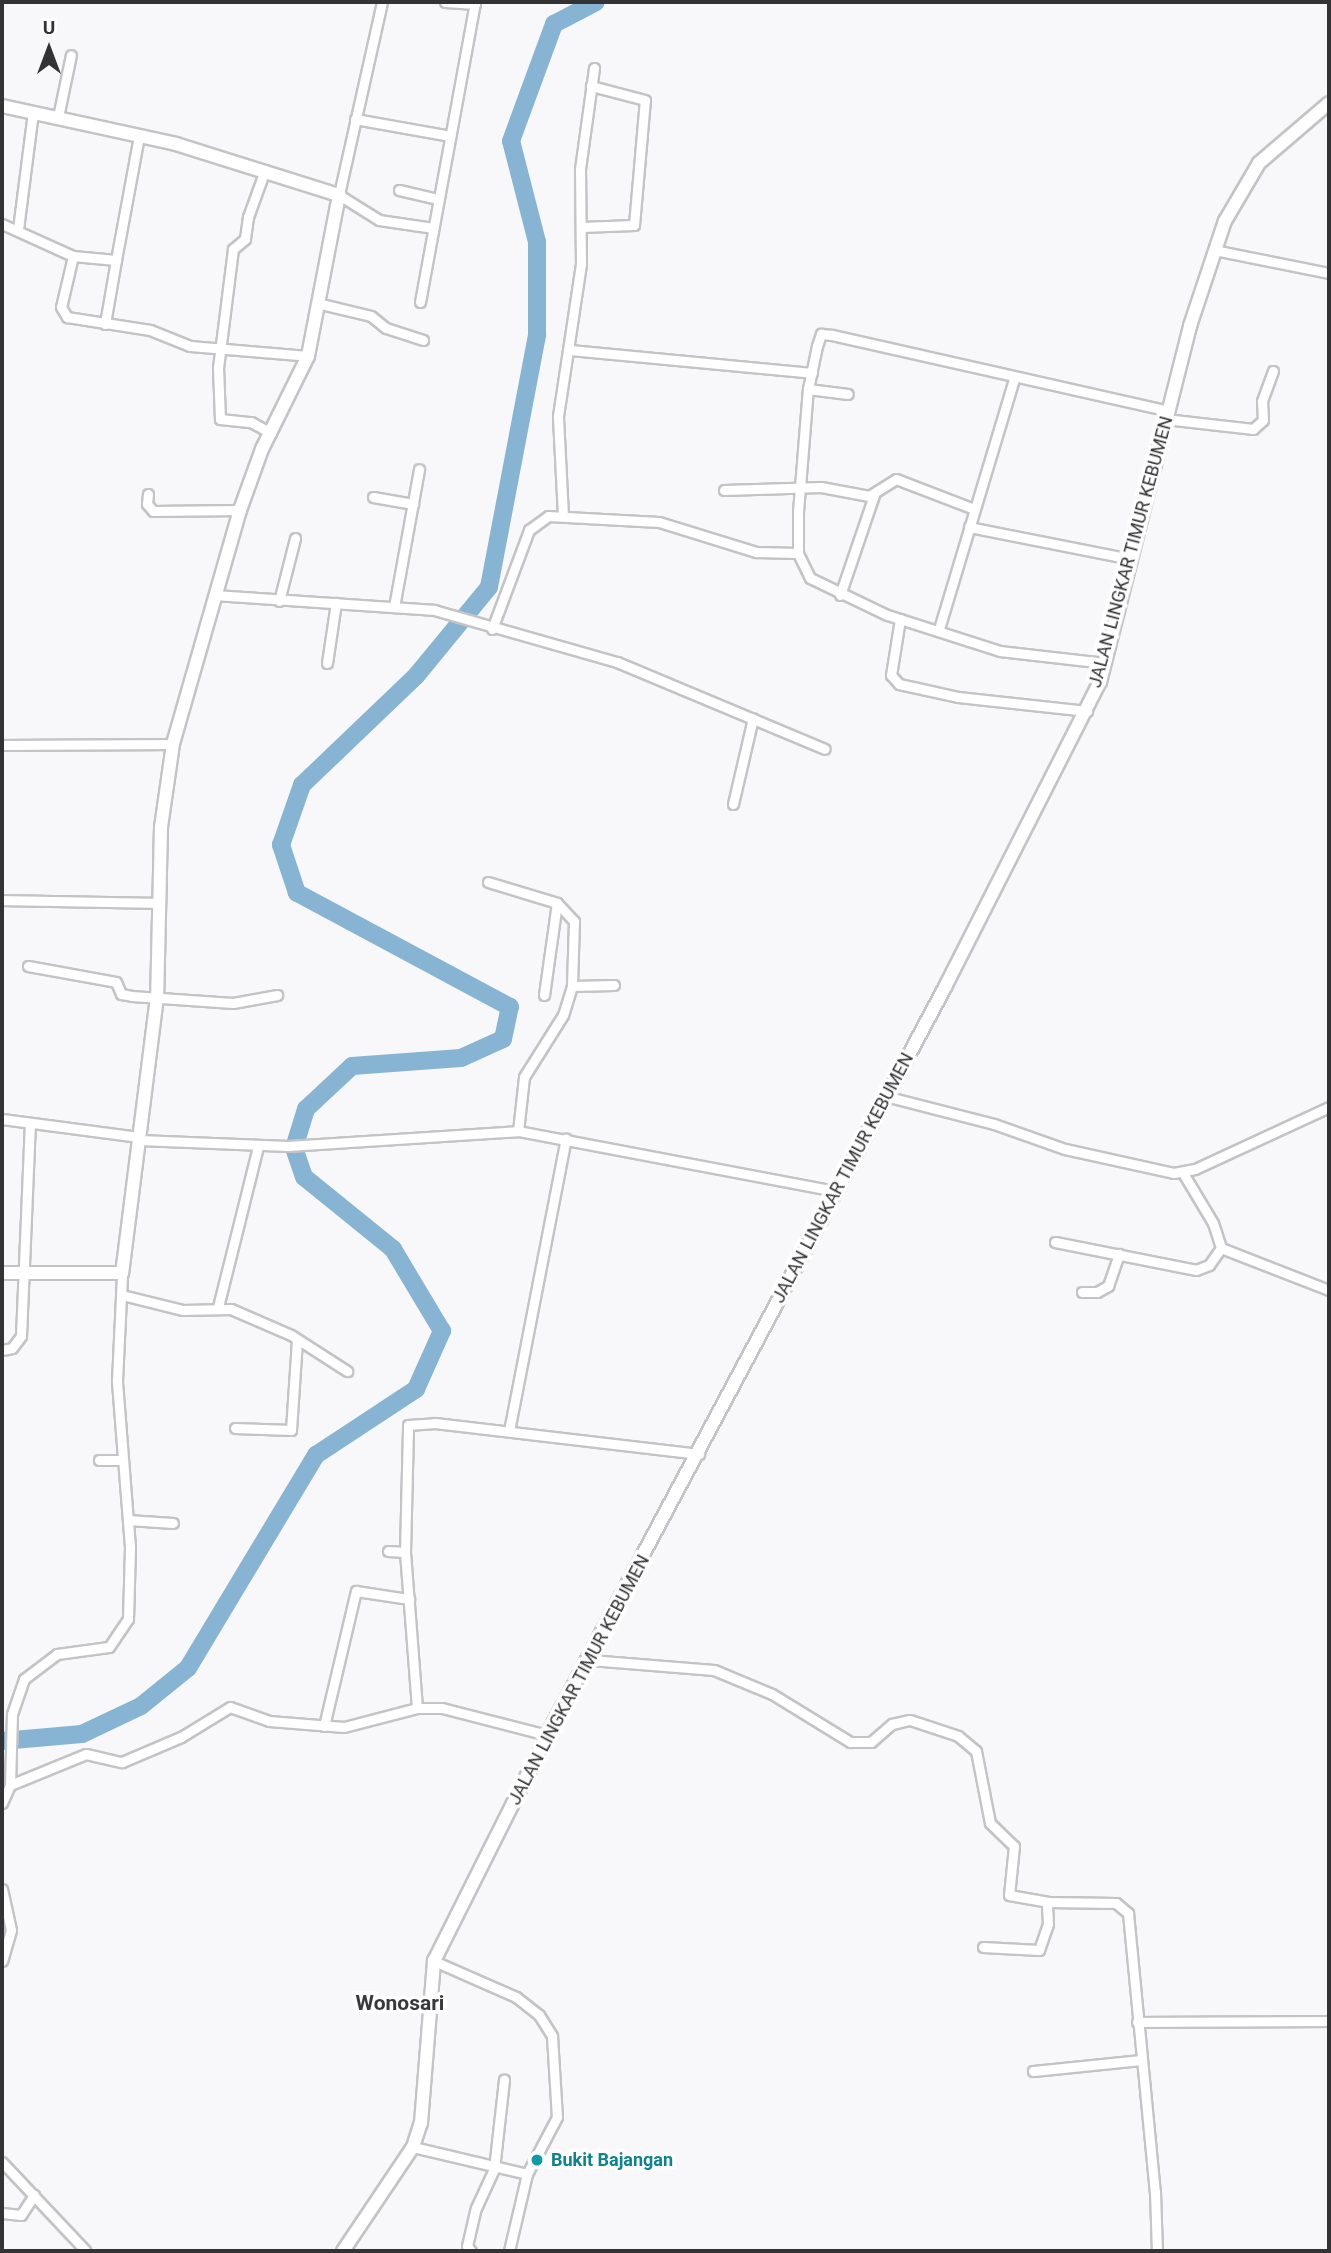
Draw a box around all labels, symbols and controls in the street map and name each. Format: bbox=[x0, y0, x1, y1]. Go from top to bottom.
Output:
north arrow bbox=[14, 14, 84, 84]
text: U bbox=[43, 16, 55, 39]
street label: JALAN LINGKAR TIMUR KEBUMEN bbox=[1084, 414, 1178, 690]
street label: JALAN LINGKAR TIMUR KEBUMEN bbox=[768, 1049, 918, 1307]
street label: JALAN LINGKAR TIMUR KEBUMEN bbox=[504, 1551, 654, 1809]
district label: Wonosari bbox=[356, 1990, 444, 2016]
place label: Bukit Bajangan bbox=[551, 2149, 673, 2171]
marker: Bukit Bajangan bbox=[529, 2152, 545, 2168]

